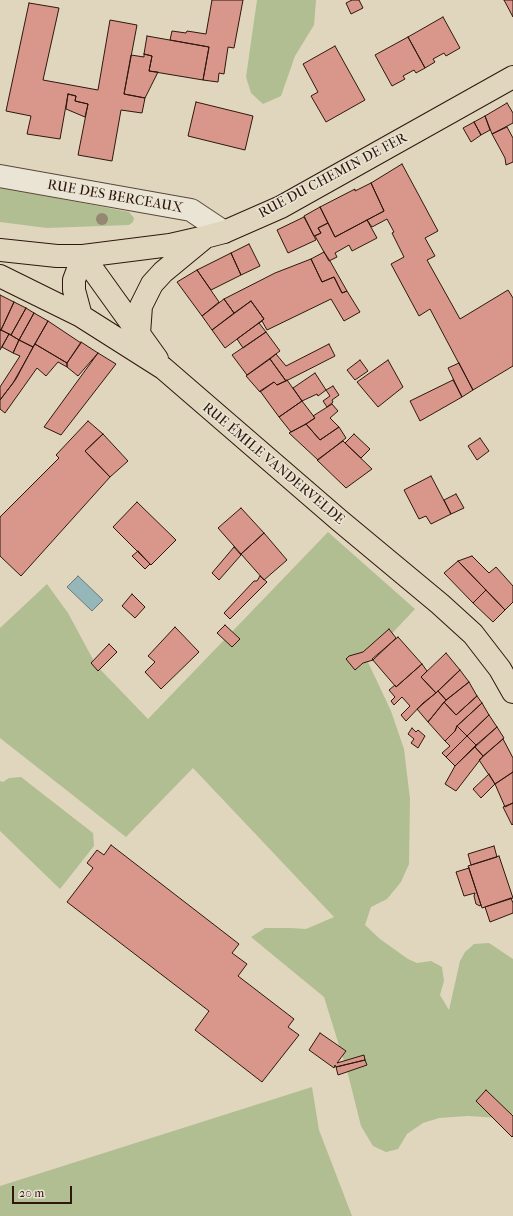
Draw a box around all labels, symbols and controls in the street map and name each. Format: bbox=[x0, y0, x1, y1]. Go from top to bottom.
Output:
street label: RUE DU CHEMIN DE FER bbox=[256, 130, 410, 222]
street label: RUE DES BERCEAUX bbox=[46, 177, 184, 217]
street label: RUE ÉMILE VANDERVELDE bbox=[198, 400, 348, 528]
scale bar bbox=[14, 1178, 74, 1204]
text: 20 m bbox=[19, 1186, 44, 1200]

